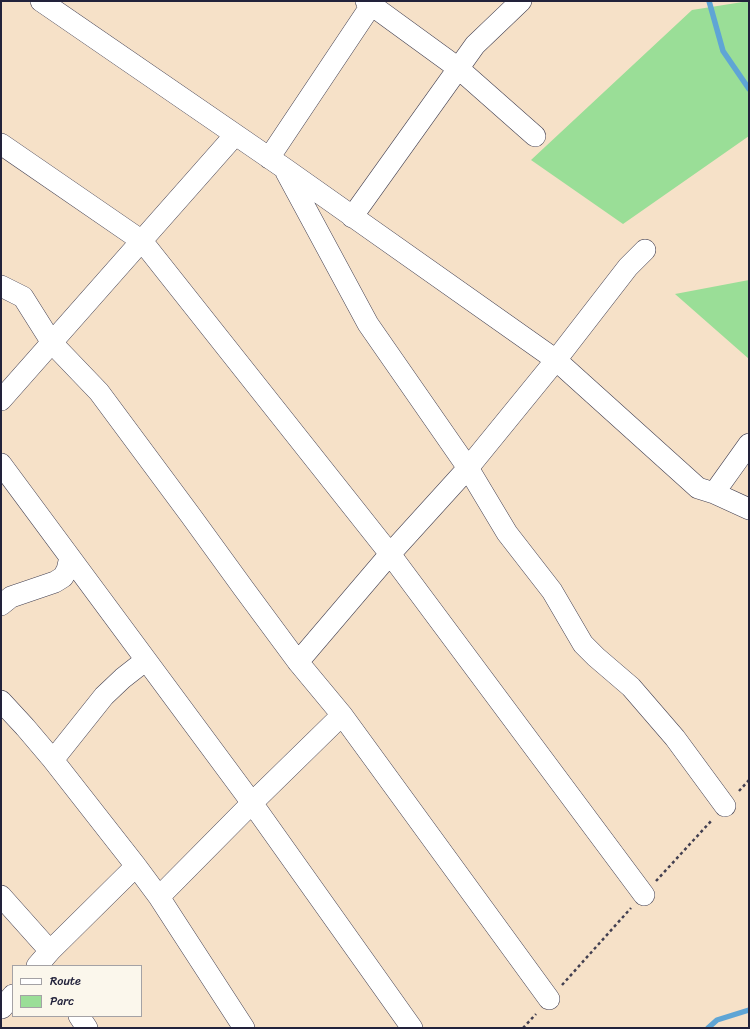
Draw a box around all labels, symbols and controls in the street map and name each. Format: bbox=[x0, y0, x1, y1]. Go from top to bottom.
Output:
legend bbox=[12, 965, 142, 1017]
text: Route bbox=[50, 970, 81, 992]
text: Parc bbox=[50, 990, 74, 1012]

